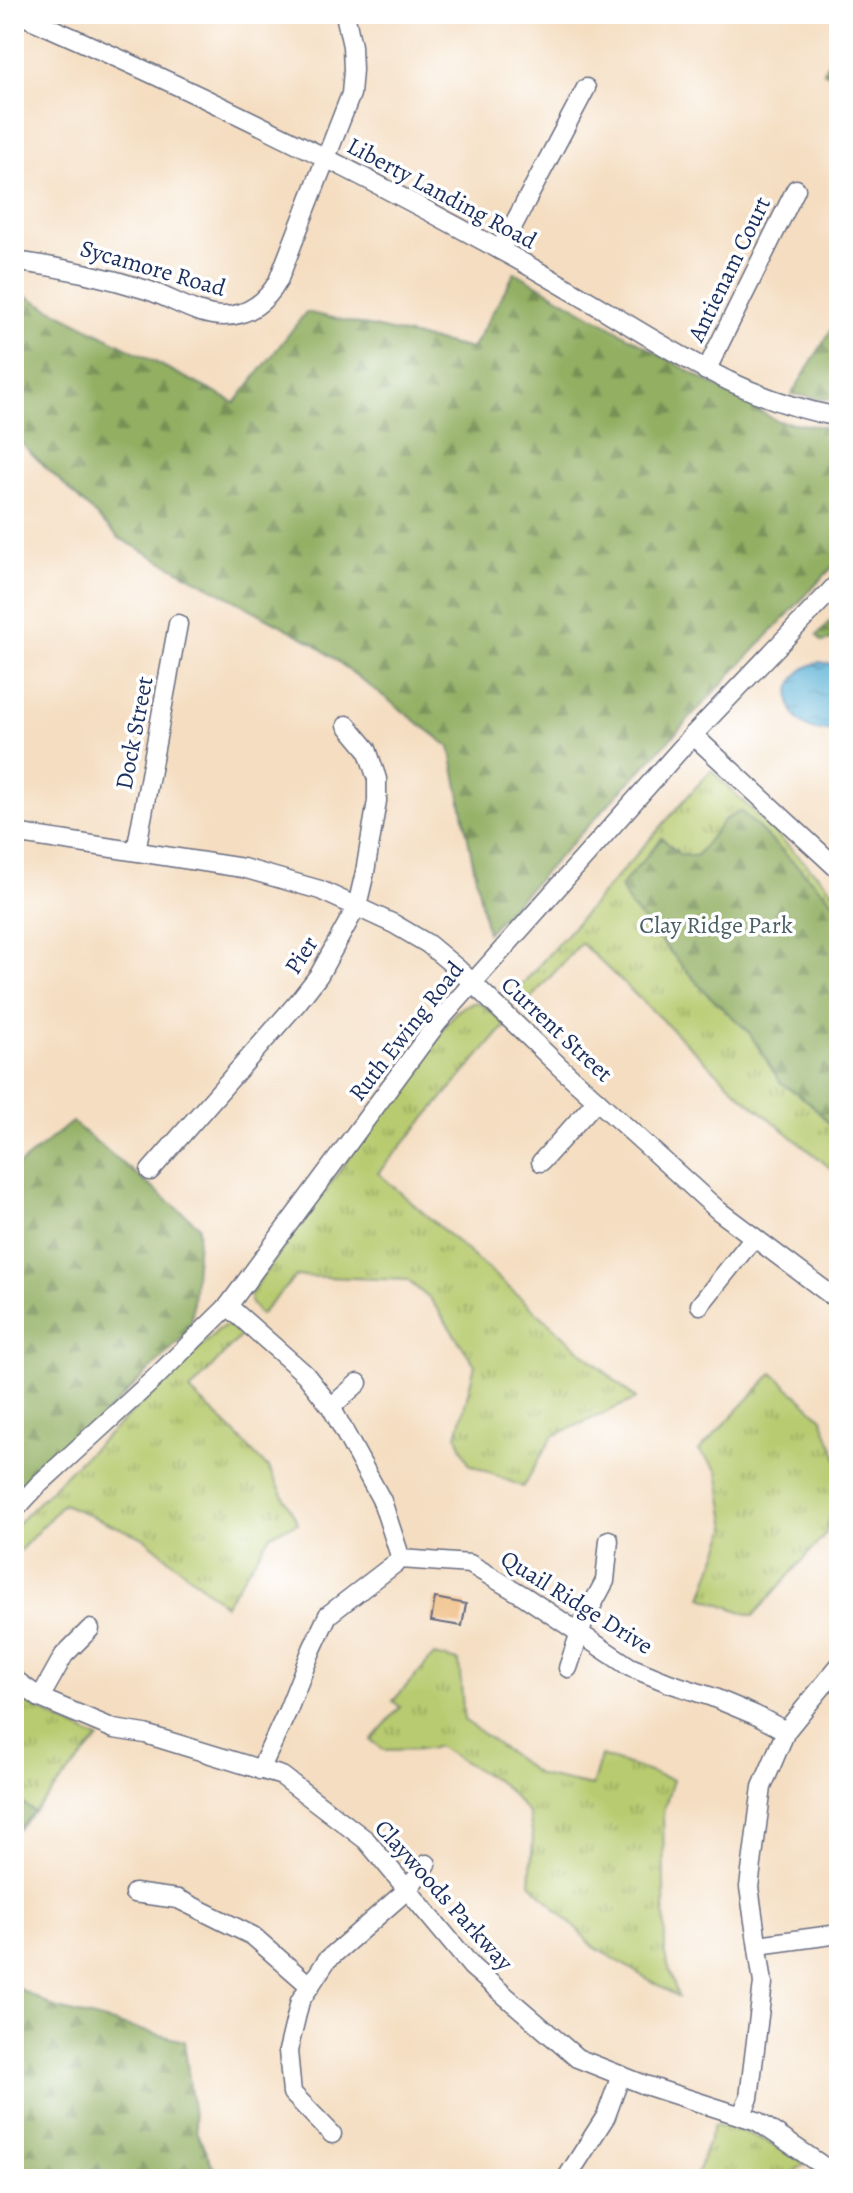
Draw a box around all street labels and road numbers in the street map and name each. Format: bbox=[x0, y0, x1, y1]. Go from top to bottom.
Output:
street label: Liberty Landing Road bbox=[342, 129, 543, 257]
street label: Antienam Court bbox=[680, 191, 778, 348]
street label: Sycamore Road bbox=[76, 232, 230, 304]
street label: Dock Street bbox=[107, 674, 161, 792]
street label: Pier bbox=[277, 930, 325, 980]
street label: Ruth Ewing Road bbox=[341, 954, 471, 1108]
street label: Current Street bbox=[494, 969, 620, 1089]
street label: Quail Ridge Drive bbox=[495, 1542, 659, 1662]
street label: Claywoods Parkway bbox=[368, 1813, 521, 1978]

